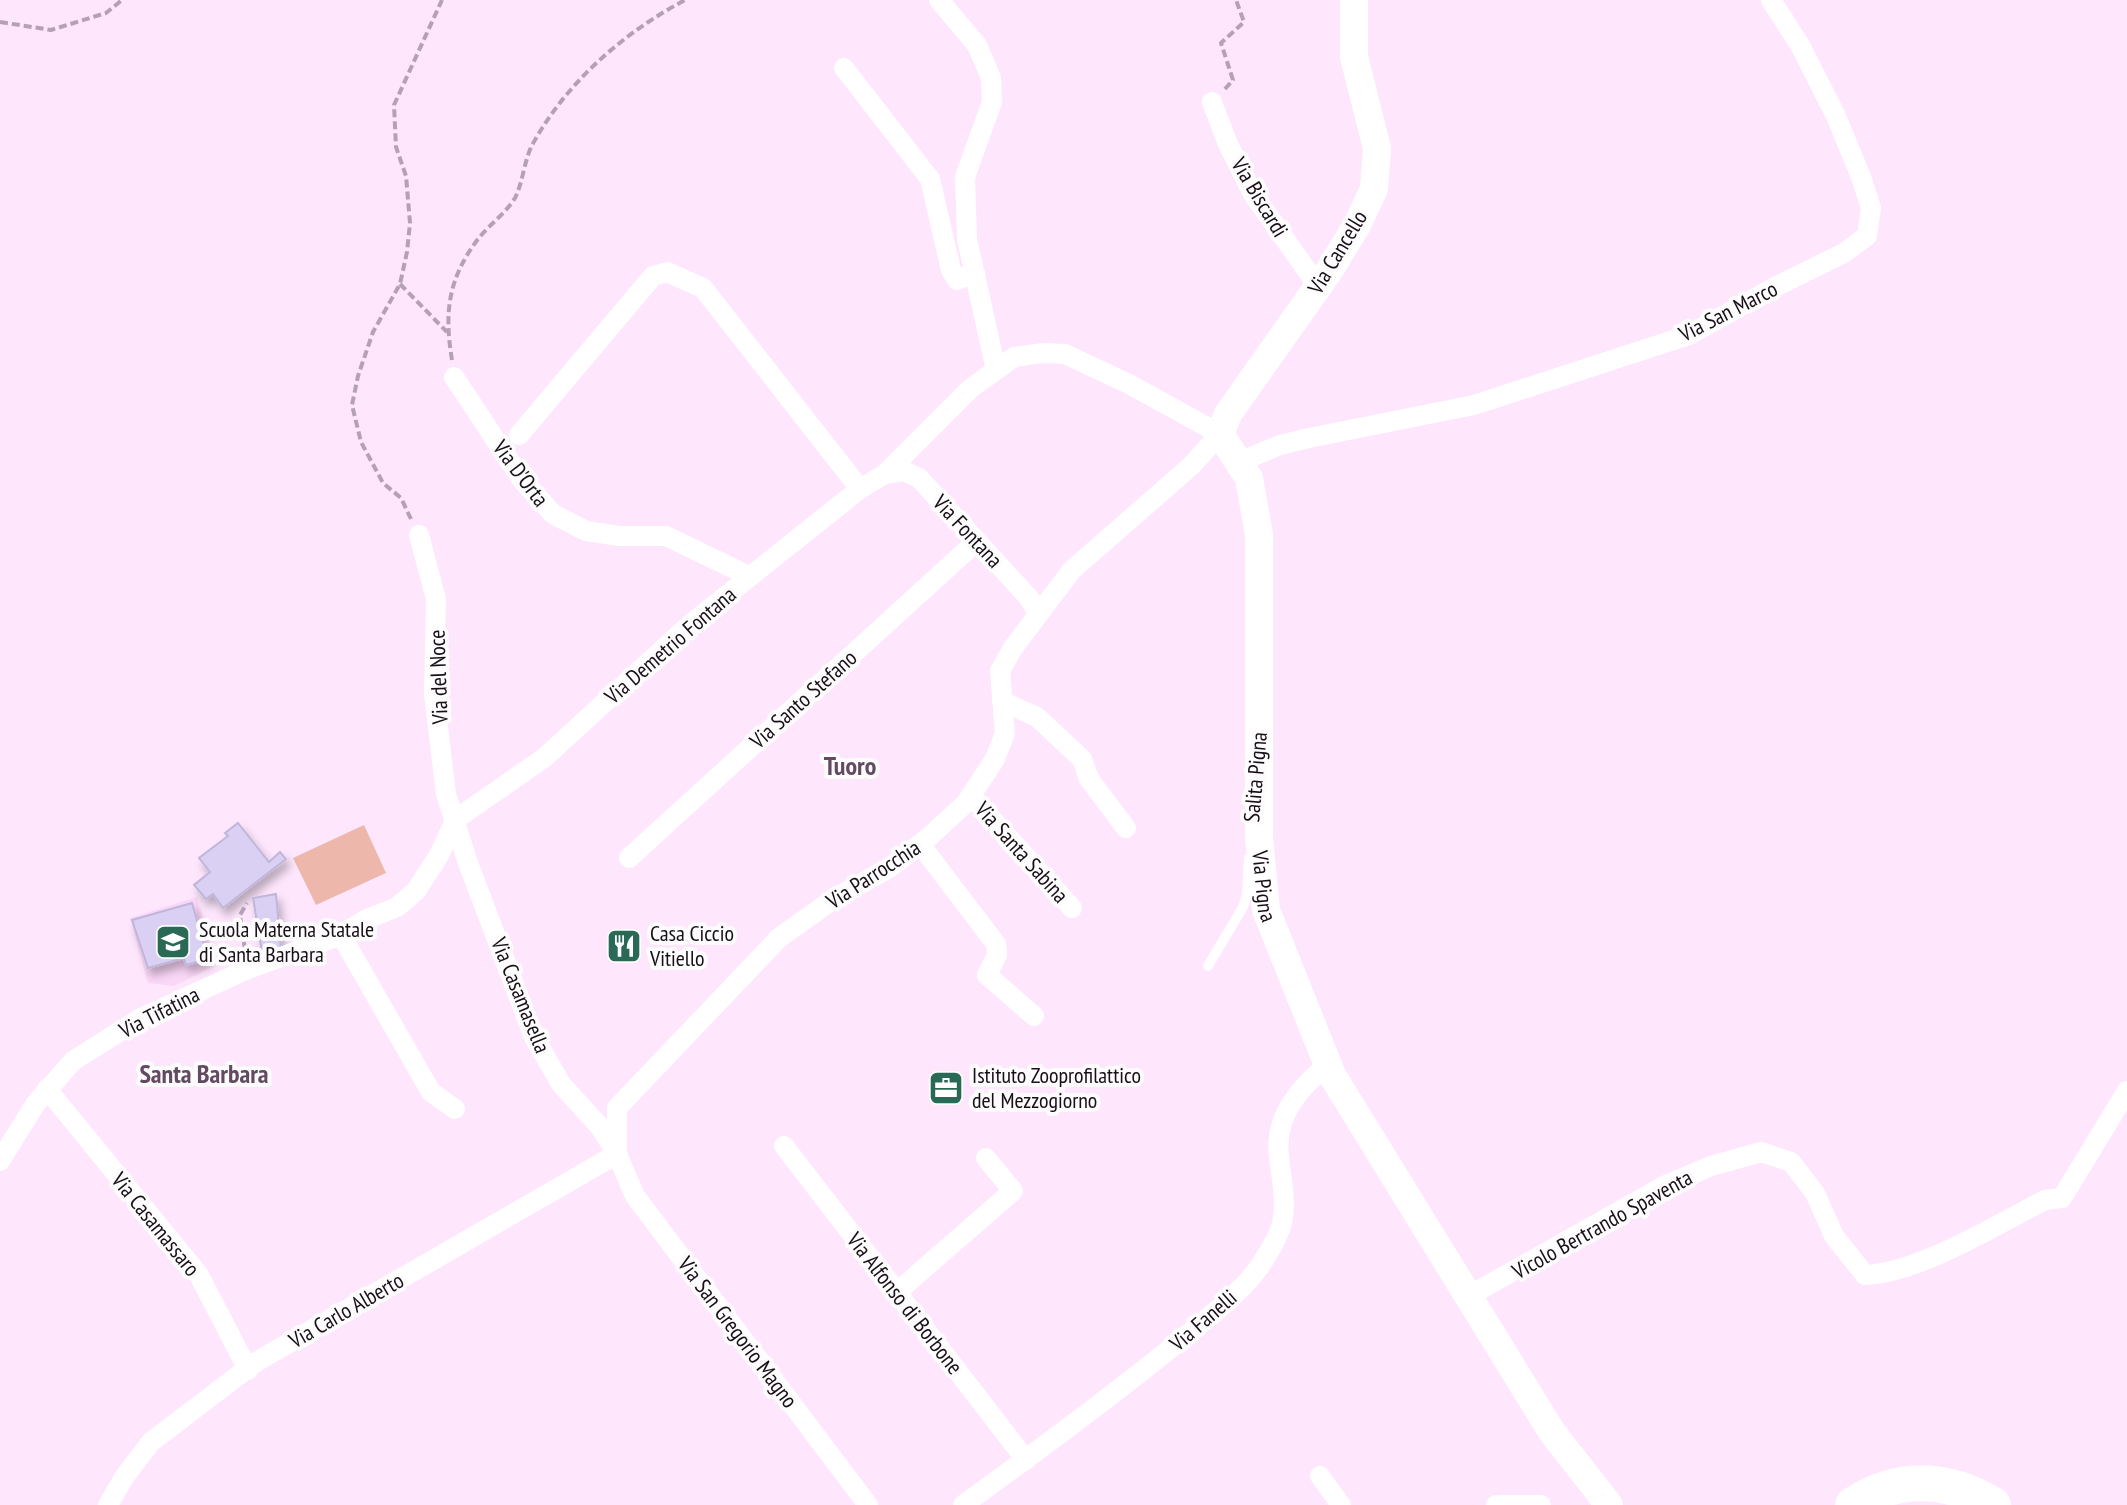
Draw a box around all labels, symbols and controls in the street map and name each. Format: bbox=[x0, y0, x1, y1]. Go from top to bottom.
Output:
street label: Via Biscardi bbox=[1225, 151, 1295, 242]
street label: Via Cancello bbox=[1301, 205, 1373, 300]
street label: Via San Marco bbox=[1673, 274, 1782, 348]
street label: Via D'Orta bbox=[486, 433, 555, 512]
street label: Via Fontana bbox=[926, 488, 1009, 573]
street label: Via Demetrio Fontana bbox=[598, 580, 741, 710]
street label: Via del Noce bbox=[422, 629, 454, 726]
street label: Via Santo Stefano bbox=[743, 644, 862, 755]
street label: Salita Pigna bbox=[1237, 731, 1273, 823]
district label: Tuoro bbox=[824, 749, 876, 782]
street label: Via Santa Sabina bbox=[968, 795, 1075, 908]
street label: Via Parrocchia bbox=[820, 833, 925, 915]
street label: Via Pigna bbox=[1246, 848, 1283, 926]
place label: Scuola Materna Statale di Santa Barbara bbox=[199, 915, 374, 968]
place label: Casa Ciccio Vitiello bbox=[649, 919, 734, 972]
school or university icon: Scuola Materna Statale di Santa Barbara bbox=[154, 923, 192, 961]
restaurant icon: Casa Ciccio Vitiello bbox=[605, 927, 643, 965]
street label: Via Casamasella bbox=[485, 932, 557, 1057]
street label: Via Tifatina bbox=[113, 980, 204, 1044]
district label: Santa Barbara bbox=[139, 1057, 269, 1090]
place label: Istituto Zooprofilattico del Mezzogiorno bbox=[972, 1061, 1141, 1114]
office icon: Istituto Zooprofilattico del Mezzogiorno bbox=[927, 1069, 965, 1107]
street label: Vicolo Bertrando Spaventa bbox=[1506, 1163, 1697, 1286]
street label: Via Casamassaro bbox=[105, 1166, 206, 1282]
street label: Via Alfonso di Borbone bbox=[840, 1226, 969, 1379]
street label: Via San Gregorio Magno bbox=[671, 1250, 804, 1413]
street label: Via Carlo Alberto bbox=[283, 1266, 408, 1355]
street label: Via Fanelli bbox=[1163, 1283, 1242, 1357]

